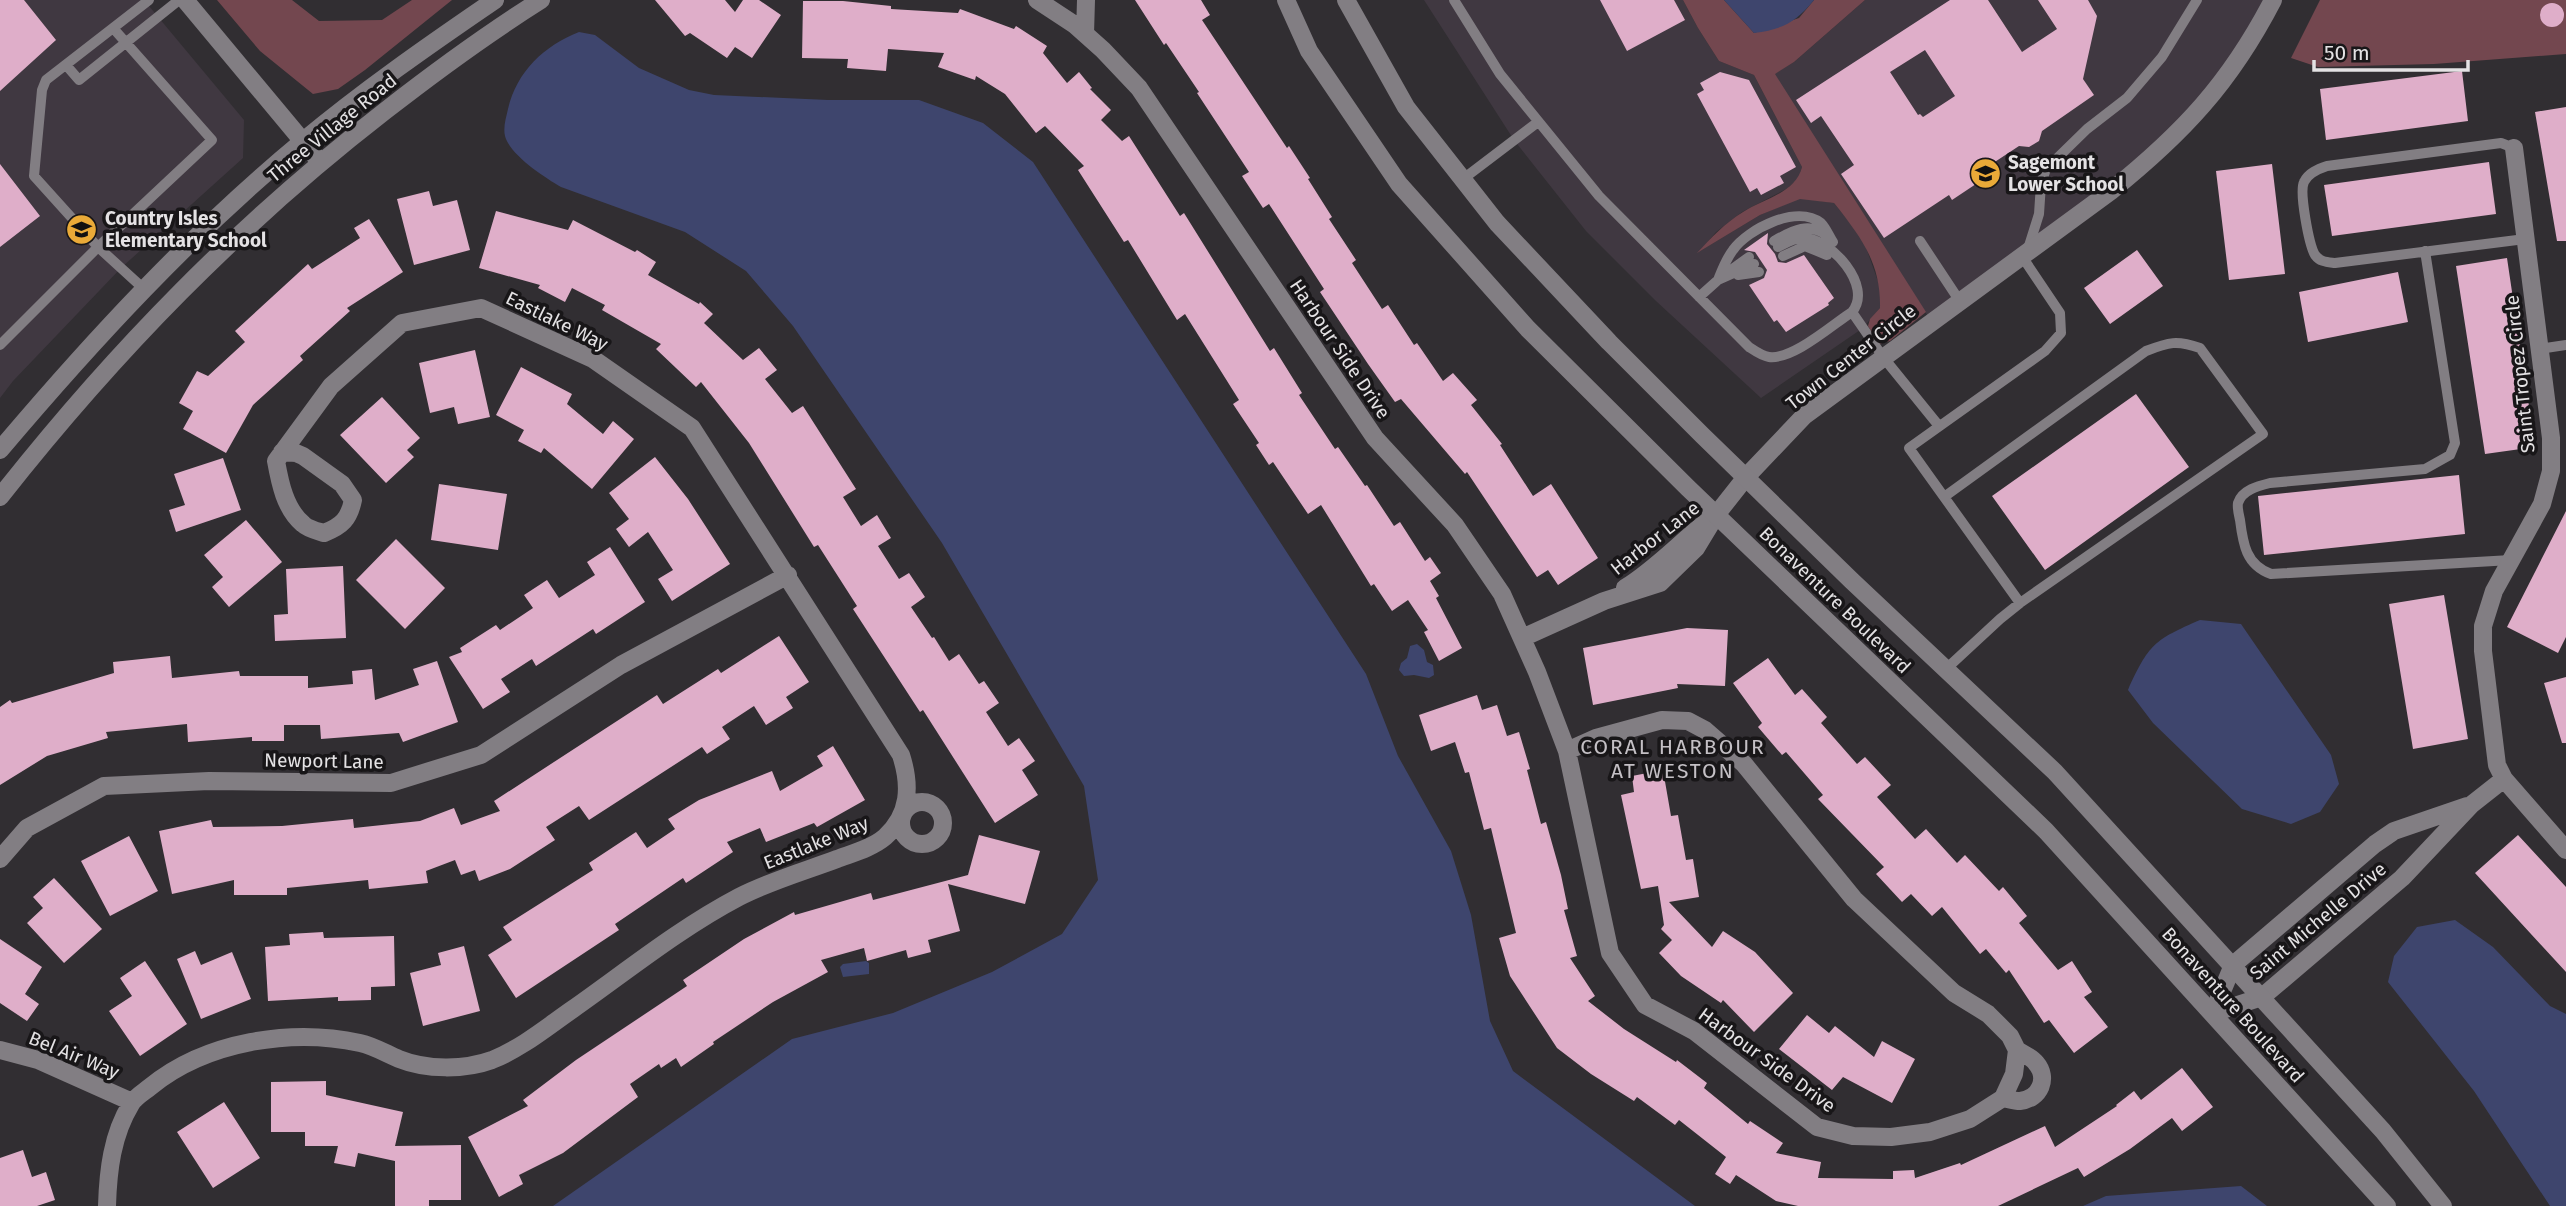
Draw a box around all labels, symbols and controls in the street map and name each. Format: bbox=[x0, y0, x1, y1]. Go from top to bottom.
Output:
scale bar bbox=[2314, 28, 2468, 72]
text: 50 m bbox=[2324, 40, 2370, 66]
street label: Three Village Road bbox=[263, 69, 401, 187]
place label: Sagemont Lower School bbox=[2008, 151, 2124, 196]
school or university icon: Sagemont Lower School bbox=[1968, 156, 2002, 190]
place label: Country Isles Elementary School bbox=[105, 207, 267, 252]
school or university icon: Country Isles Elementary School bbox=[65, 212, 99, 246]
street label: Harbour Side Drive bbox=[1285, 275, 1395, 423]
street label: Eastlake Way bbox=[502, 286, 612, 356]
street label: Saint Tropez Circle bbox=[2500, 294, 2540, 454]
street label: Town Center Circle bbox=[1782, 299, 1920, 415]
street label: Harbor Lane bbox=[1606, 496, 1704, 580]
street label: Bonaventure Boulevard bbox=[1754, 522, 1916, 678]
district label: CORAL HARBOUR AT WESTON bbox=[1580, 734, 1766, 784]
street label: Newport Lane bbox=[264, 748, 384, 774]
street label: Eastlake Way bbox=[760, 811, 872, 874]
street label: Saint Michelle Drive bbox=[2245, 857, 2391, 985]
street label: Bonaventure Boulevard bbox=[2157, 922, 2309, 1088]
street label: Harbour Side Drive bbox=[1694, 1003, 1840, 1117]
street label: Bel Air Way bbox=[25, 1026, 123, 1084]

